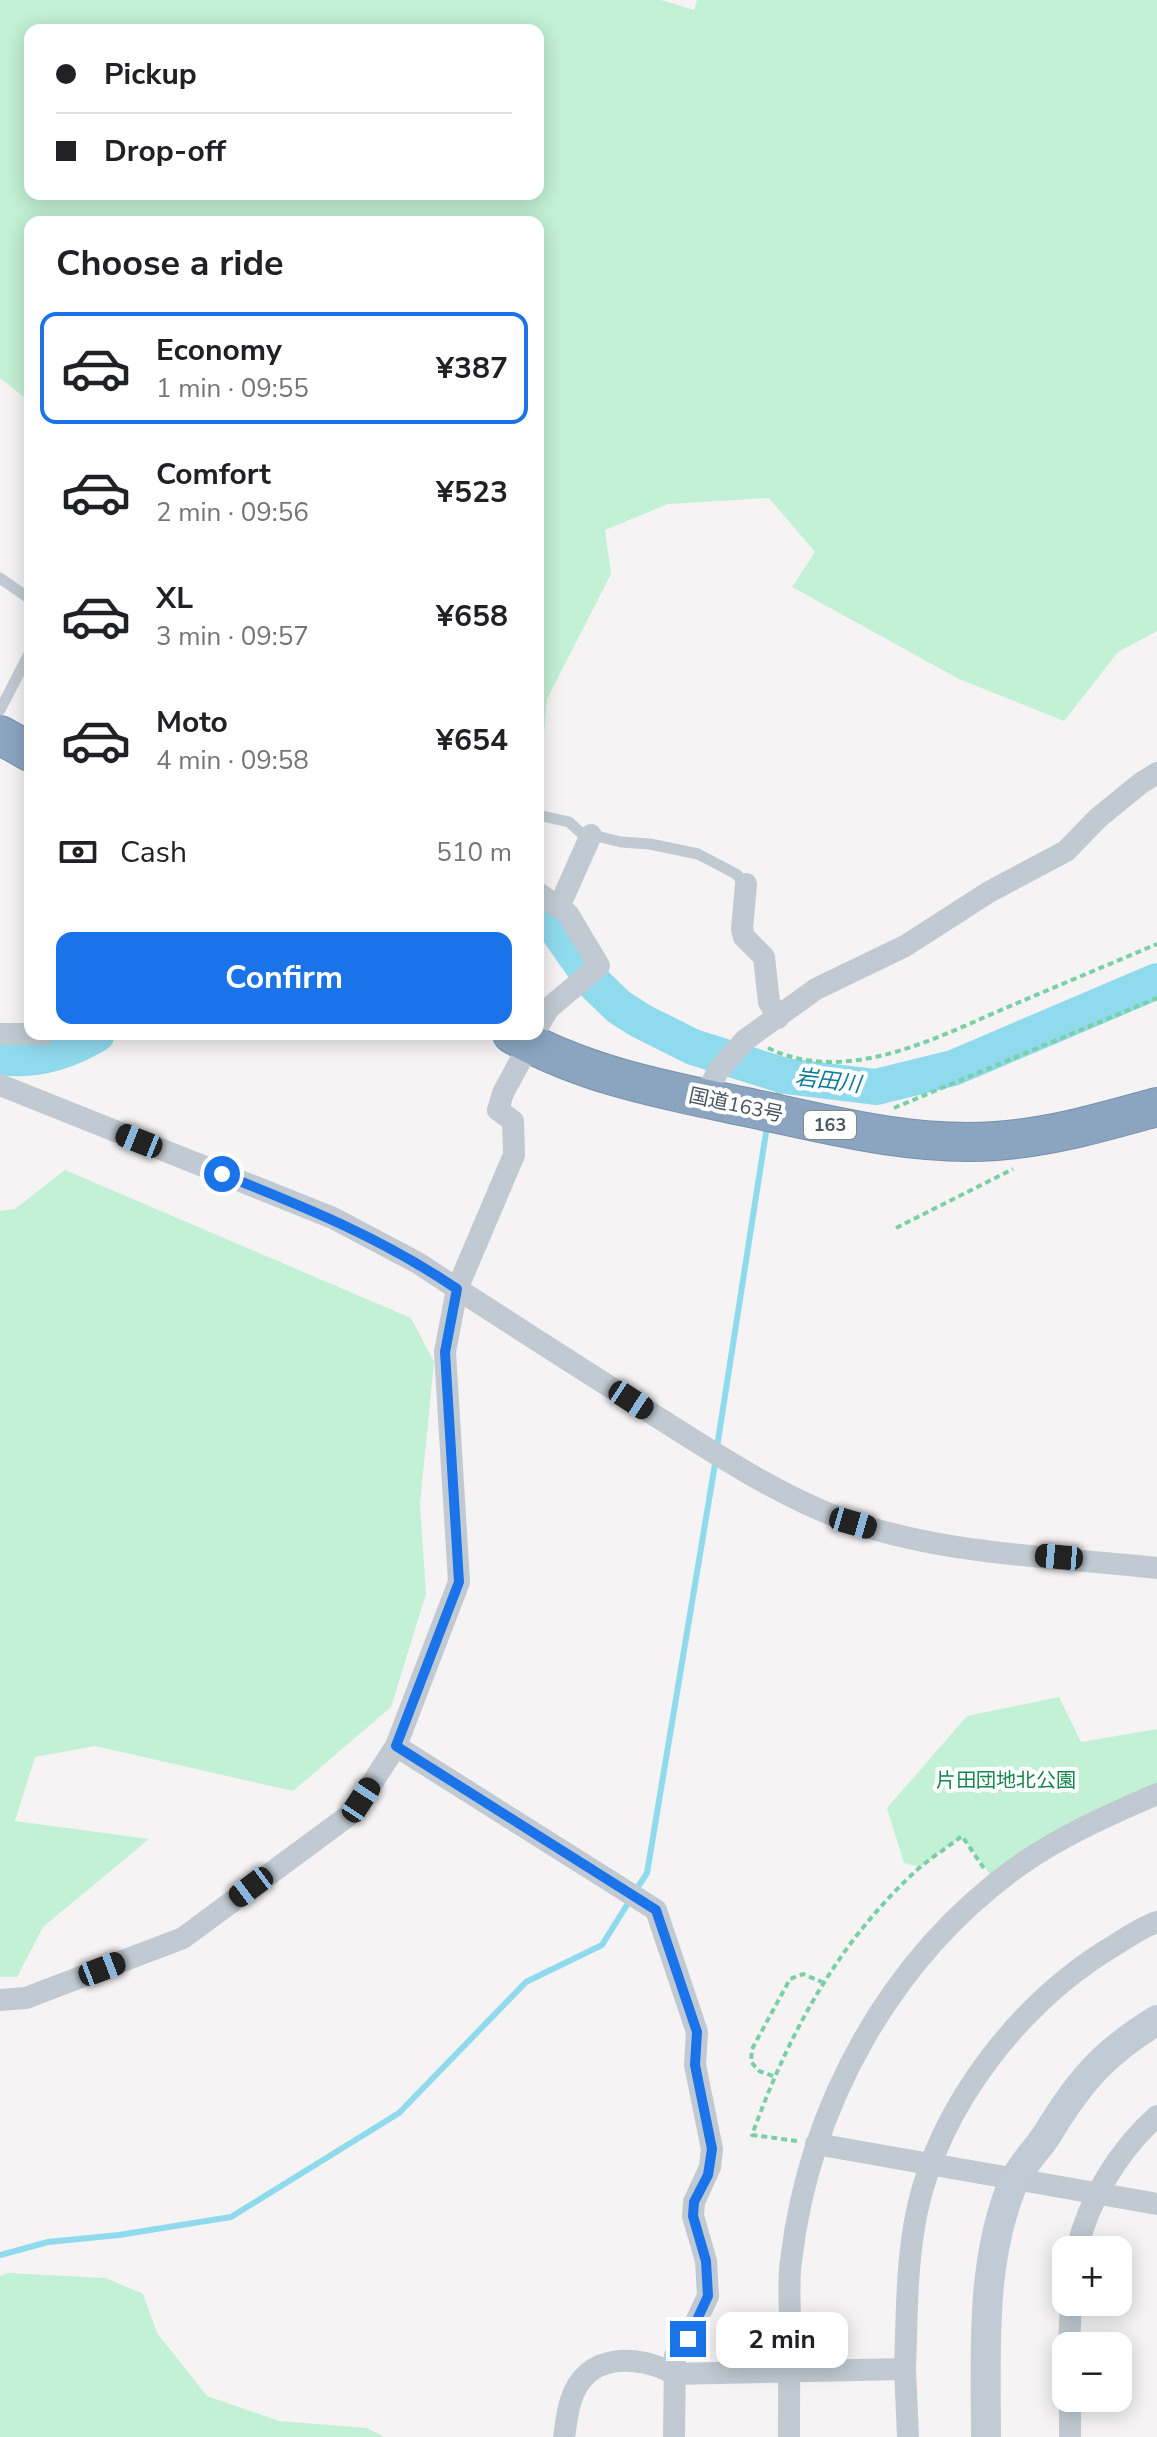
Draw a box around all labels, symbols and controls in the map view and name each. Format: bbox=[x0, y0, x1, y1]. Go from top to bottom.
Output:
text: Pickup bbox=[104, 54, 197, 95]
text: Drop-off bbox=[104, 131, 226, 172]
text: Choose a ride bbox=[56, 239, 284, 288]
text: Economy bbox=[156, 330, 282, 371]
icon: car bbox=[60, 332, 132, 404]
text: ¥387 bbox=[436, 348, 508, 389]
text: 1 min · 09:55 bbox=[156, 371, 309, 406]
text: Comfort bbox=[156, 454, 271, 495]
icon: car bbox=[60, 456, 132, 528]
text: ¥523 bbox=[436, 472, 508, 513]
text: 2 min · 09:56 bbox=[156, 495, 309, 530]
text: XL bbox=[156, 578, 193, 619]
icon: car bbox=[60, 580, 132, 652]
text: ¥658 bbox=[436, 596, 508, 637]
text: 3 min · 09:57 bbox=[156, 619, 309, 654]
text: Moto bbox=[156, 702, 228, 743]
icon: car bbox=[60, 704, 132, 776]
text: ¥654 bbox=[436, 720, 508, 761]
text: 4 min · 09:58 bbox=[156, 743, 309, 778]
icon: cash bbox=[56, 830, 100, 874]
text: Cash bbox=[120, 832, 187, 873]
text: 510 m bbox=[436, 835, 512, 870]
button: Confirm bbox=[56, 932, 512, 1024]
water label: 岩田川 bbox=[793, 1062, 865, 1100]
street label: 国道163号 bbox=[686, 1082, 786, 1128]
road number: 163 bbox=[804, 1111, 856, 1139]
car bbox=[112, 1121, 166, 1161]
route start bbox=[204, 1156, 240, 1192]
car bbox=[604, 1377, 658, 1423]
car bbox=[827, 1505, 879, 1541]
car bbox=[1034, 1543, 1084, 1571]
park label: 片田団地北公園 bbox=[936, 1767, 1076, 1794]
car bbox=[338, 1773, 384, 1827]
car bbox=[225, 1863, 277, 1911]
car bbox=[75, 1949, 129, 1989]
map controls bbox=[1052, 2236, 1132, 2412]
button: + bbox=[1052, 2236, 1132, 2316]
callout: 2 min bbox=[716, 2311, 848, 2367]
route end bbox=[670, 2321, 706, 2357]
text: 2 min bbox=[748, 2322, 816, 2357]
button: − bbox=[1052, 2332, 1132, 2412]

